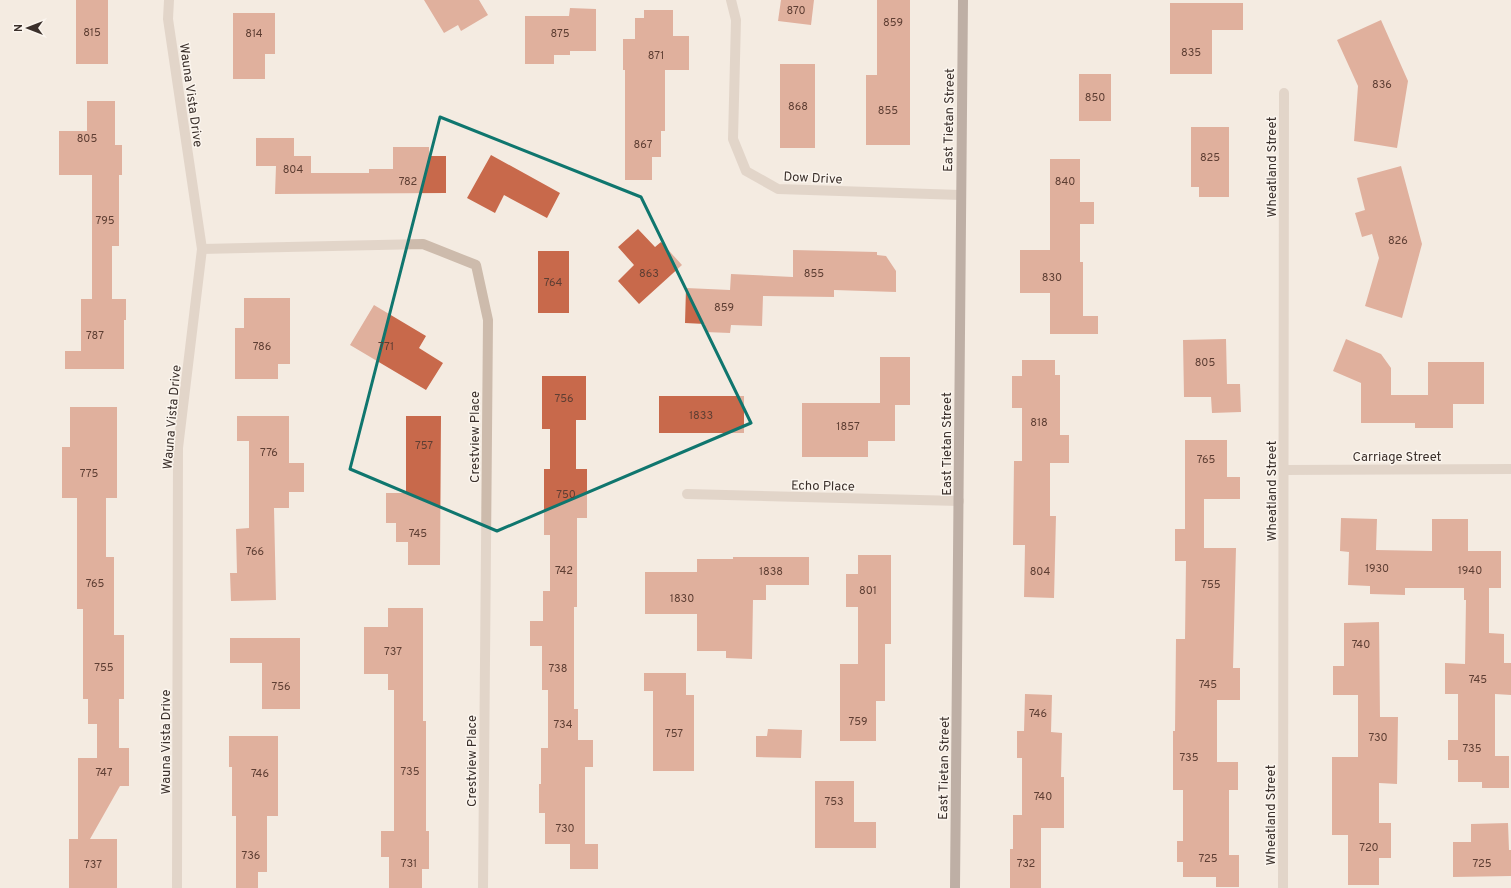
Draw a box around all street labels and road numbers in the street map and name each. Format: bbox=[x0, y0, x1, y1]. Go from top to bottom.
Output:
street label: Wauna Vista Drive bbox=[175, 42, 205, 148]
street label: East Tietan Street bbox=[941, 68, 959, 172]
street label: Wheatland Street bbox=[1265, 117, 1281, 217]
street label: Dow Drive bbox=[783, 169, 843, 189]
street label: Wauna Vista Drive bbox=[160, 364, 186, 470]
street label: Crestview Place bbox=[468, 391, 484, 483]
street label: East Tietan Street bbox=[940, 392, 956, 496]
street label: Wheatland Street bbox=[1265, 441, 1281, 541]
street label: Carriage Street bbox=[1353, 450, 1441, 466]
street label: Echo Place bbox=[791, 478, 855, 496]
street label: Wauna Vista Drive bbox=[159, 690, 175, 794]
street label: Crestview Place bbox=[465, 715, 481, 807]
street label: East Tietan Street bbox=[936, 716, 954, 820]
street label: Wheatland Street bbox=[1264, 765, 1280, 865]

